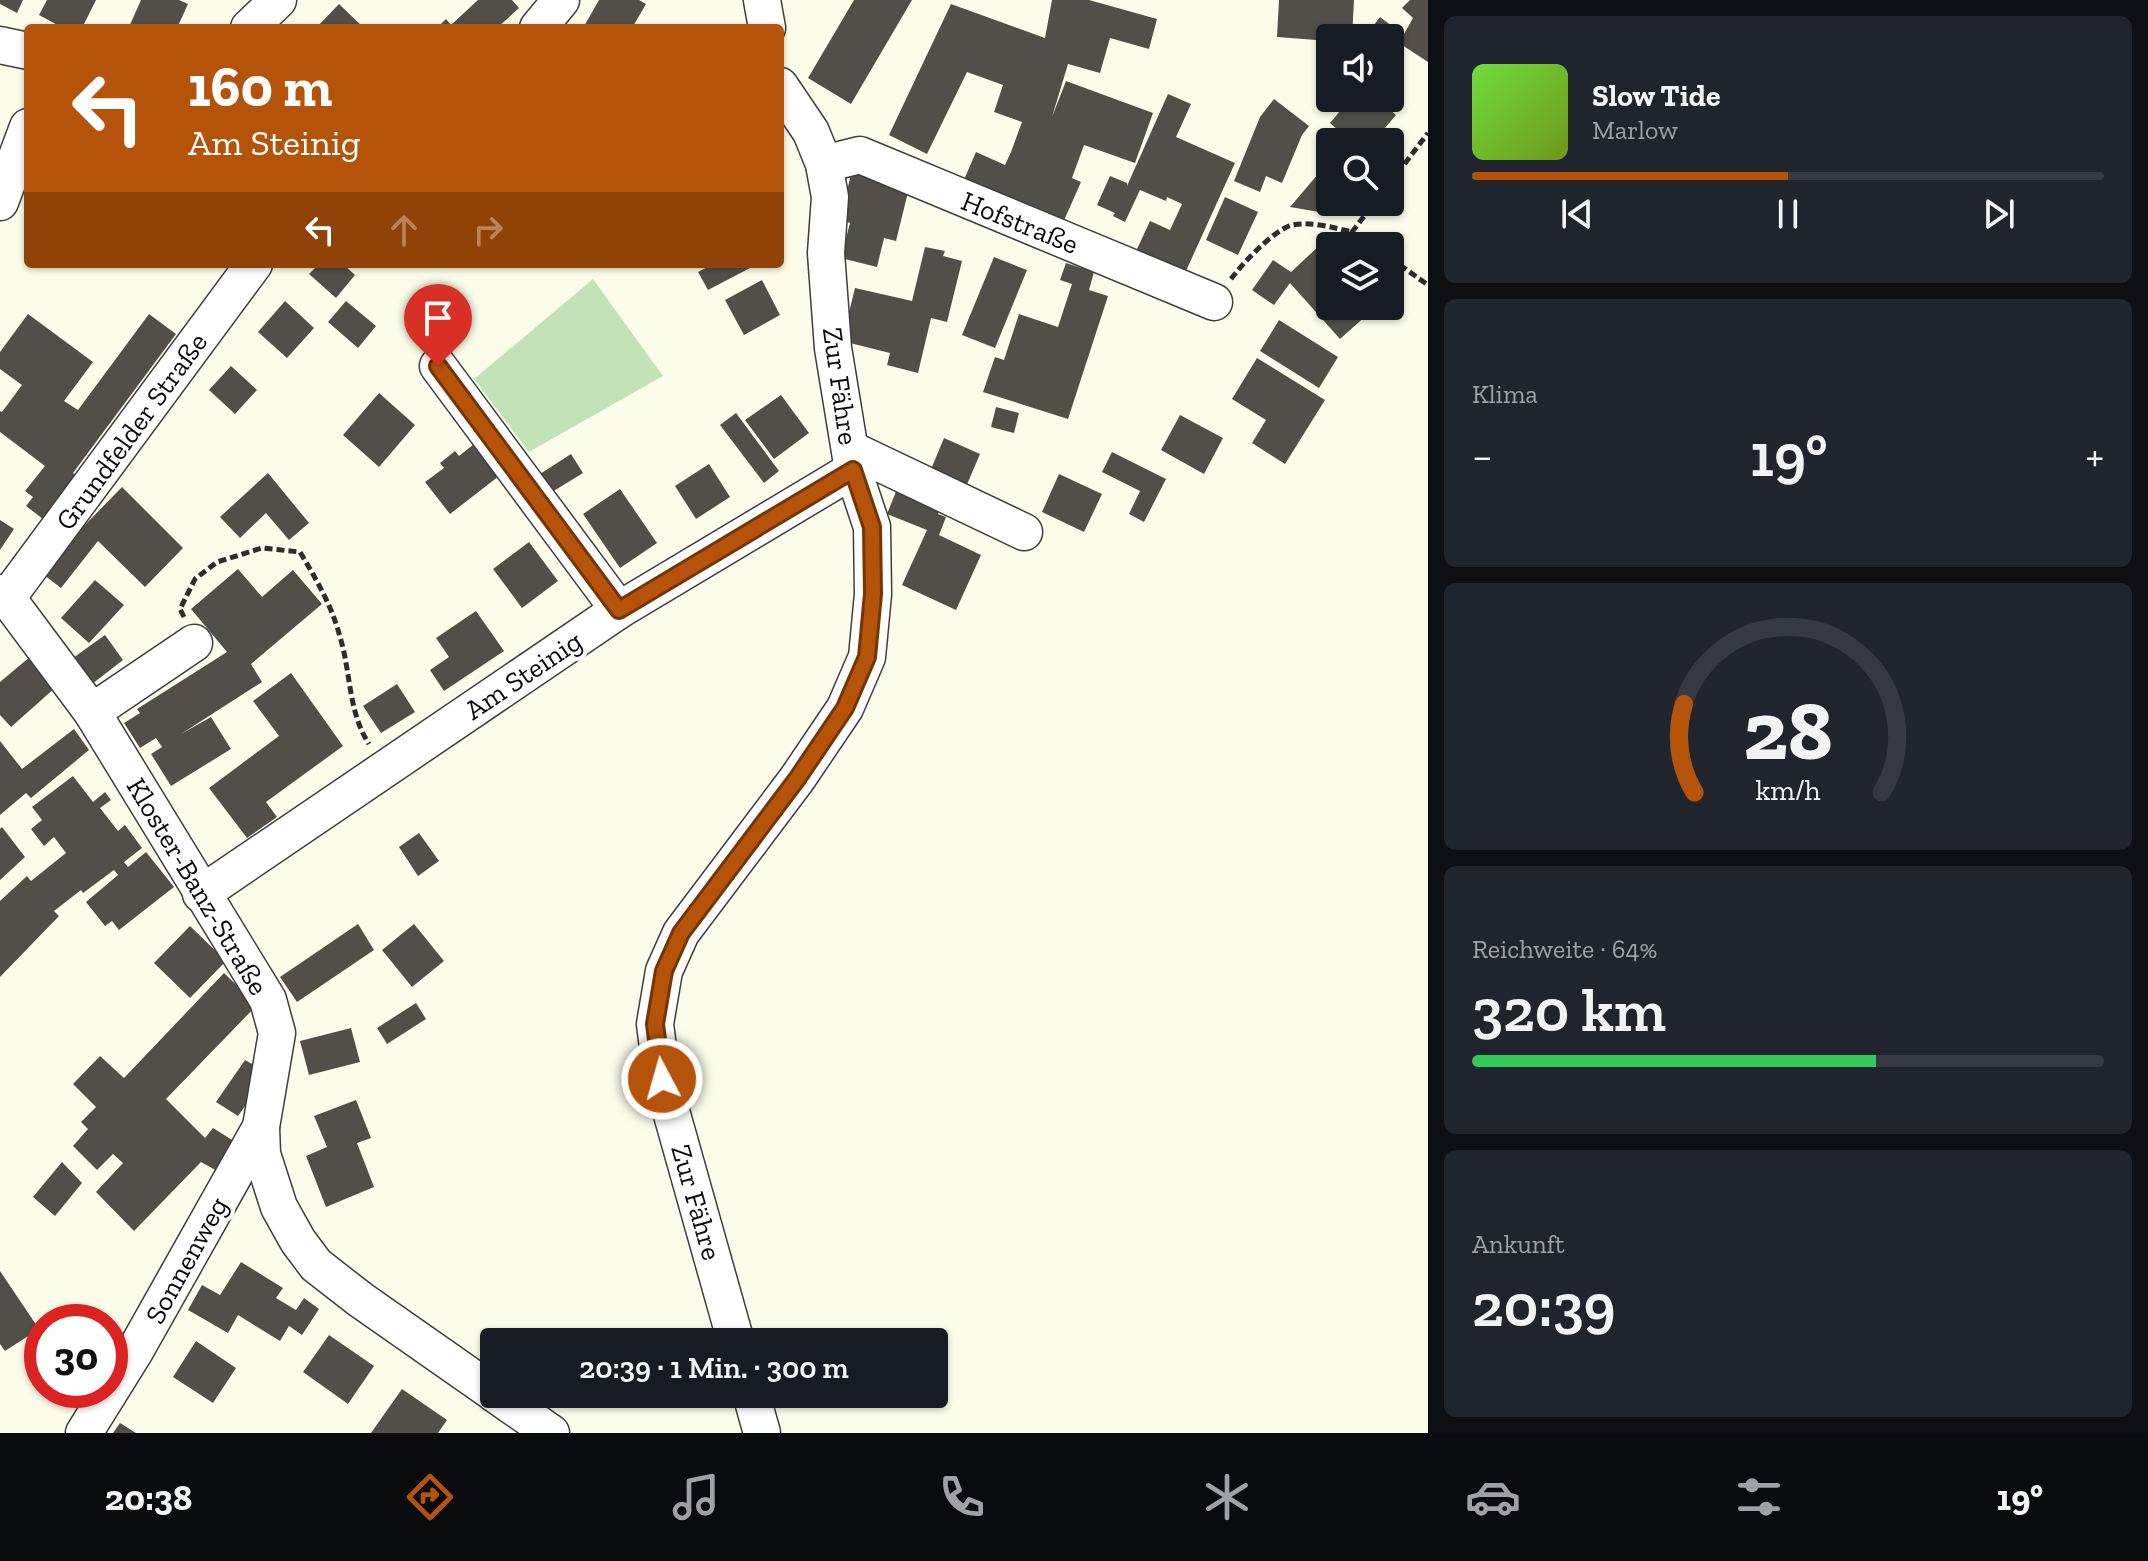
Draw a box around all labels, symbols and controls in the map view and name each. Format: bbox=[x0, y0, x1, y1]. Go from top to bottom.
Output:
map controls bbox=[1316, 24, 1404, 320]
button: sound bbox=[1316, 24, 1404, 112]
text: 160 m bbox=[188, 53, 332, 120]
icon: left bbox=[56, 56, 160, 160]
text: Slow Tide bbox=[1592, 78, 1720, 114]
text: Marlow bbox=[1592, 114, 1678, 146]
text: Am Steinig bbox=[188, 121, 361, 164]
button: search bbox=[1316, 128, 1404, 216]
street label: Hofstraße bbox=[957, 184, 1083, 261]
icon: previous bbox=[1555, 192, 1599, 236]
icon: pause bbox=[1766, 192, 1810, 236]
icon: next bbox=[1977, 192, 2021, 236]
icon: left bbox=[298, 208, 342, 252]
icon: ahead bbox=[382, 208, 426, 252]
icon: right bbox=[466, 208, 510, 252]
button: layers bbox=[1316, 232, 1404, 320]
pin bbox=[404, 284, 472, 366]
icon: arrive bbox=[416, 296, 460, 340]
street label: Zur Fähre bbox=[816, 325, 865, 447]
street label: Grundfelder Straße bbox=[49, 326, 214, 536]
text: Klima bbox=[1472, 378, 1538, 410]
text: 19° bbox=[1750, 419, 1828, 491]
text: − bbox=[1472, 429, 1493, 482]
text: + bbox=[2085, 429, 2104, 482]
street label: Am Steinig bbox=[458, 624, 588, 727]
text: 28 bbox=[1743, 679, 1833, 779]
street label: Kloster-Banz-Straße bbox=[120, 772, 275, 1001]
text: km/h bbox=[1755, 773, 1821, 807]
text: Reichweite · 64% bbox=[1472, 933, 1657, 965]
text: 320 km bbox=[1472, 974, 1666, 1046]
position arrow bbox=[620, 1037, 704, 1121]
street label: Zur Fähre bbox=[664, 1141, 729, 1264]
street label: Sonnenweg bbox=[138, 1191, 235, 1329]
text: Ankunft bbox=[1472, 1228, 1565, 1260]
text: 20:39 bbox=[1472, 1269, 1616, 1341]
speed limit sign: 30 bbox=[24, 1304, 128, 1408]
text: 20:39 · 1 Min. · 300 m bbox=[579, 1350, 849, 1386]
icon: directions bbox=[402, 1469, 458, 1525]
icon: music bbox=[668, 1469, 724, 1525]
icon: phone bbox=[934, 1469, 990, 1525]
icon: climate bbox=[1199, 1469, 1255, 1525]
icon: car bbox=[1465, 1469, 1521, 1525]
icon: filters bbox=[1731, 1469, 1787, 1525]
text: 20:38 bbox=[105, 1476, 192, 1519]
text: 19° bbox=[1997, 1476, 2043, 1519]

